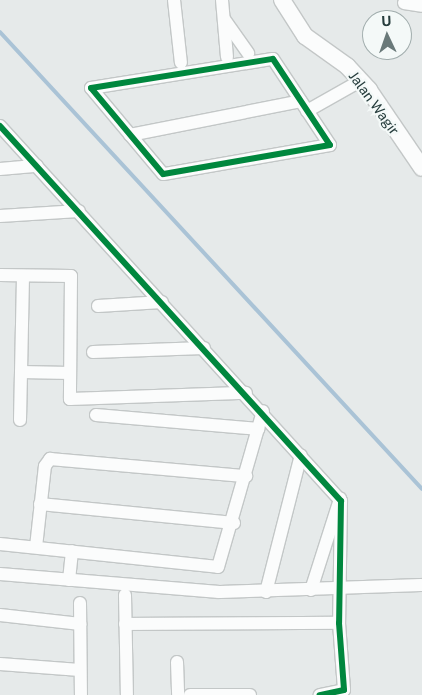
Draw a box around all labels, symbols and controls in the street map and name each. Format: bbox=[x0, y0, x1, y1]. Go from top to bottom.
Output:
north arrow bbox=[362, 10, 412, 60]
text: U bbox=[381, 13, 392, 29]
street label: Jalan Wagir bbox=[345, 68, 403, 138]

